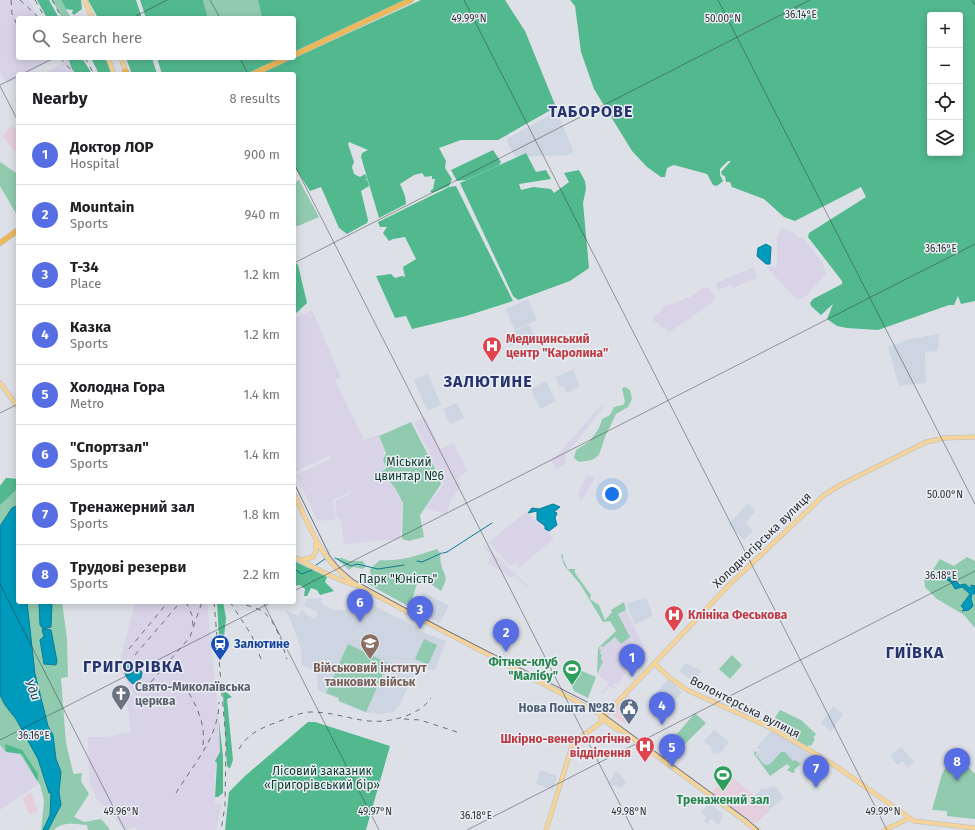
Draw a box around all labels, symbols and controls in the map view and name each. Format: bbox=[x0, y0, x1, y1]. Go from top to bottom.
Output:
text: 36.14°E bbox=[785, 9, 817, 21]
map controls bbox=[927, 12, 963, 156]
button: + bbox=[927, 12, 963, 48]
text: 49.99°N bbox=[451, 13, 487, 25]
text: 50.00°N bbox=[705, 13, 741, 25]
search box bbox=[16, 16, 296, 60]
icon: search bbox=[30, 27, 52, 49]
text: Search here bbox=[62, 29, 142, 47]
button: − bbox=[927, 48, 963, 84]
button: locate bbox=[927, 84, 963, 120]
text: Nearby bbox=[32, 88, 87, 109]
text: 8 results bbox=[229, 91, 280, 106]
district label: ТАБОРОВЕ bbox=[549, 102, 633, 121]
button: layers bbox=[927, 120, 963, 156]
text: Доктор ЛОР bbox=[70, 138, 154, 156]
text: 1 bbox=[42, 147, 48, 162]
text: 900 m bbox=[244, 147, 280, 162]
text: Hospital bbox=[70, 156, 119, 171]
text: Mountain bbox=[70, 198, 135, 216]
text: 2 bbox=[42, 207, 48, 222]
text: 940 m bbox=[245, 207, 280, 222]
text: Sports bbox=[70, 216, 108, 231]
text: 36.16°E bbox=[925, 243, 957, 255]
text: T-34 bbox=[70, 258, 99, 276]
text: 3 bbox=[42, 267, 48, 282]
text: 1.2 km bbox=[244, 267, 280, 282]
text: Place bbox=[70, 276, 101, 291]
text: Казка bbox=[70, 318, 111, 336]
text: 4 bbox=[41, 327, 49, 342]
text: 1.2 km bbox=[244, 327, 280, 342]
place label: Медицинський центр "Каролина" bbox=[506, 332, 608, 360]
hospital icon: Медицинський центр "Каролина" bbox=[481, 335, 503, 363]
text: Sports bbox=[70, 336, 108, 351]
district label: ЗАЛЮТИНЕ bbox=[442, 372, 533, 391]
text: Холодна Гора bbox=[70, 378, 165, 396]
text: 5 bbox=[42, 387, 48, 402]
text: 1.4 km bbox=[244, 387, 280, 402]
text: Metro bbox=[70, 396, 104, 411]
text: "Спортзал" bbox=[70, 438, 149, 456]
text: 6 bbox=[41, 447, 49, 462]
text: 1.4 km bbox=[244, 447, 280, 462]
park label: Міський цвинтар №6 bbox=[374, 455, 444, 483]
text: Sports bbox=[70, 456, 108, 471]
your location bbox=[602, 484, 622, 504]
street label: Холодногірська вулиця bbox=[710, 489, 814, 591]
text: 50.00°N bbox=[927, 489, 963, 501]
text: Тренажерний зал bbox=[70, 498, 195, 516]
text: 7 bbox=[42, 507, 48, 522]
text: 1.8 km bbox=[243, 507, 280, 522]
text: Sports bbox=[70, 516, 108, 531]
text: Трудові резерви bbox=[70, 558, 186, 576]
text: 8 bbox=[41, 567, 49, 582]
text: 2.2 km bbox=[243, 567, 280, 582]
text: 36.18°E bbox=[925, 570, 957, 582]
park label: Парк "Юність" bbox=[359, 572, 437, 586]
text: Sports bbox=[70, 576, 108, 591]
pin: 6 bbox=[347, 589, 373, 622]
pin: 3 bbox=[407, 596, 433, 629]
hospital icon: Клініка Феськова bbox=[663, 604, 685, 632]
place label: Клініка Феськова bbox=[688, 608, 788, 622]
pin: 2 bbox=[493, 619, 519, 652]
school or university icon: Військовий інститут танкових військ bbox=[359, 632, 381, 660]
station icon: Залютине bbox=[209, 633, 231, 661]
place label: Залютине bbox=[233, 637, 290, 651]
district label: ГИЇВКА bbox=[886, 643, 944, 662]
pin: 1 bbox=[619, 644, 645, 677]
place label: Фітнес-клуб "Малібу" bbox=[488, 655, 558, 683]
district label: ГРИГОРІВКА bbox=[83, 657, 183, 676]
sports icon: Фітнес-клуб "Малібу" bbox=[561, 658, 583, 686]
place label: Військовий інститут танкових військ bbox=[313, 661, 427, 689]
street label: Волонтерська вулиця bbox=[688, 673, 802, 741]
water label: Уди bbox=[22, 677, 44, 703]
place label: Свято-Миколаївська церква bbox=[135, 680, 251, 708]
church icon: Свято-Миколаївська церква bbox=[110, 683, 132, 711]
pin: 4 bbox=[649, 692, 675, 725]
public building icon: Нова Пошта №82 bbox=[618, 697, 640, 725]
place label: Нова Пошта №82 bbox=[518, 701, 615, 715]
text: 36.16°E bbox=[18, 730, 50, 742]
place label: Шкірно-венерологічне відділення bbox=[500, 732, 631, 760]
pin: 5 bbox=[659, 734, 685, 767]
hospital icon: Шкірно-венерологічне відділення bbox=[634, 735, 656, 763]
pin: 8 bbox=[944, 748, 970, 781]
pin: 7 bbox=[803, 755, 829, 788]
park label: Лісовий заказник «Григорівський бір» bbox=[264, 764, 380, 792]
sports icon: Тренажений зал bbox=[712, 764, 734, 792]
place label: Тренажений зал bbox=[677, 793, 770, 807]
text: 49.96°N bbox=[103, 806, 139, 818]
text: 49.97°N bbox=[358, 806, 392, 818]
text: 49.98°N bbox=[611, 806, 647, 818]
text: 49.99°N bbox=[865, 806, 901, 818]
text: 36.18°E bbox=[460, 810, 492, 822]

